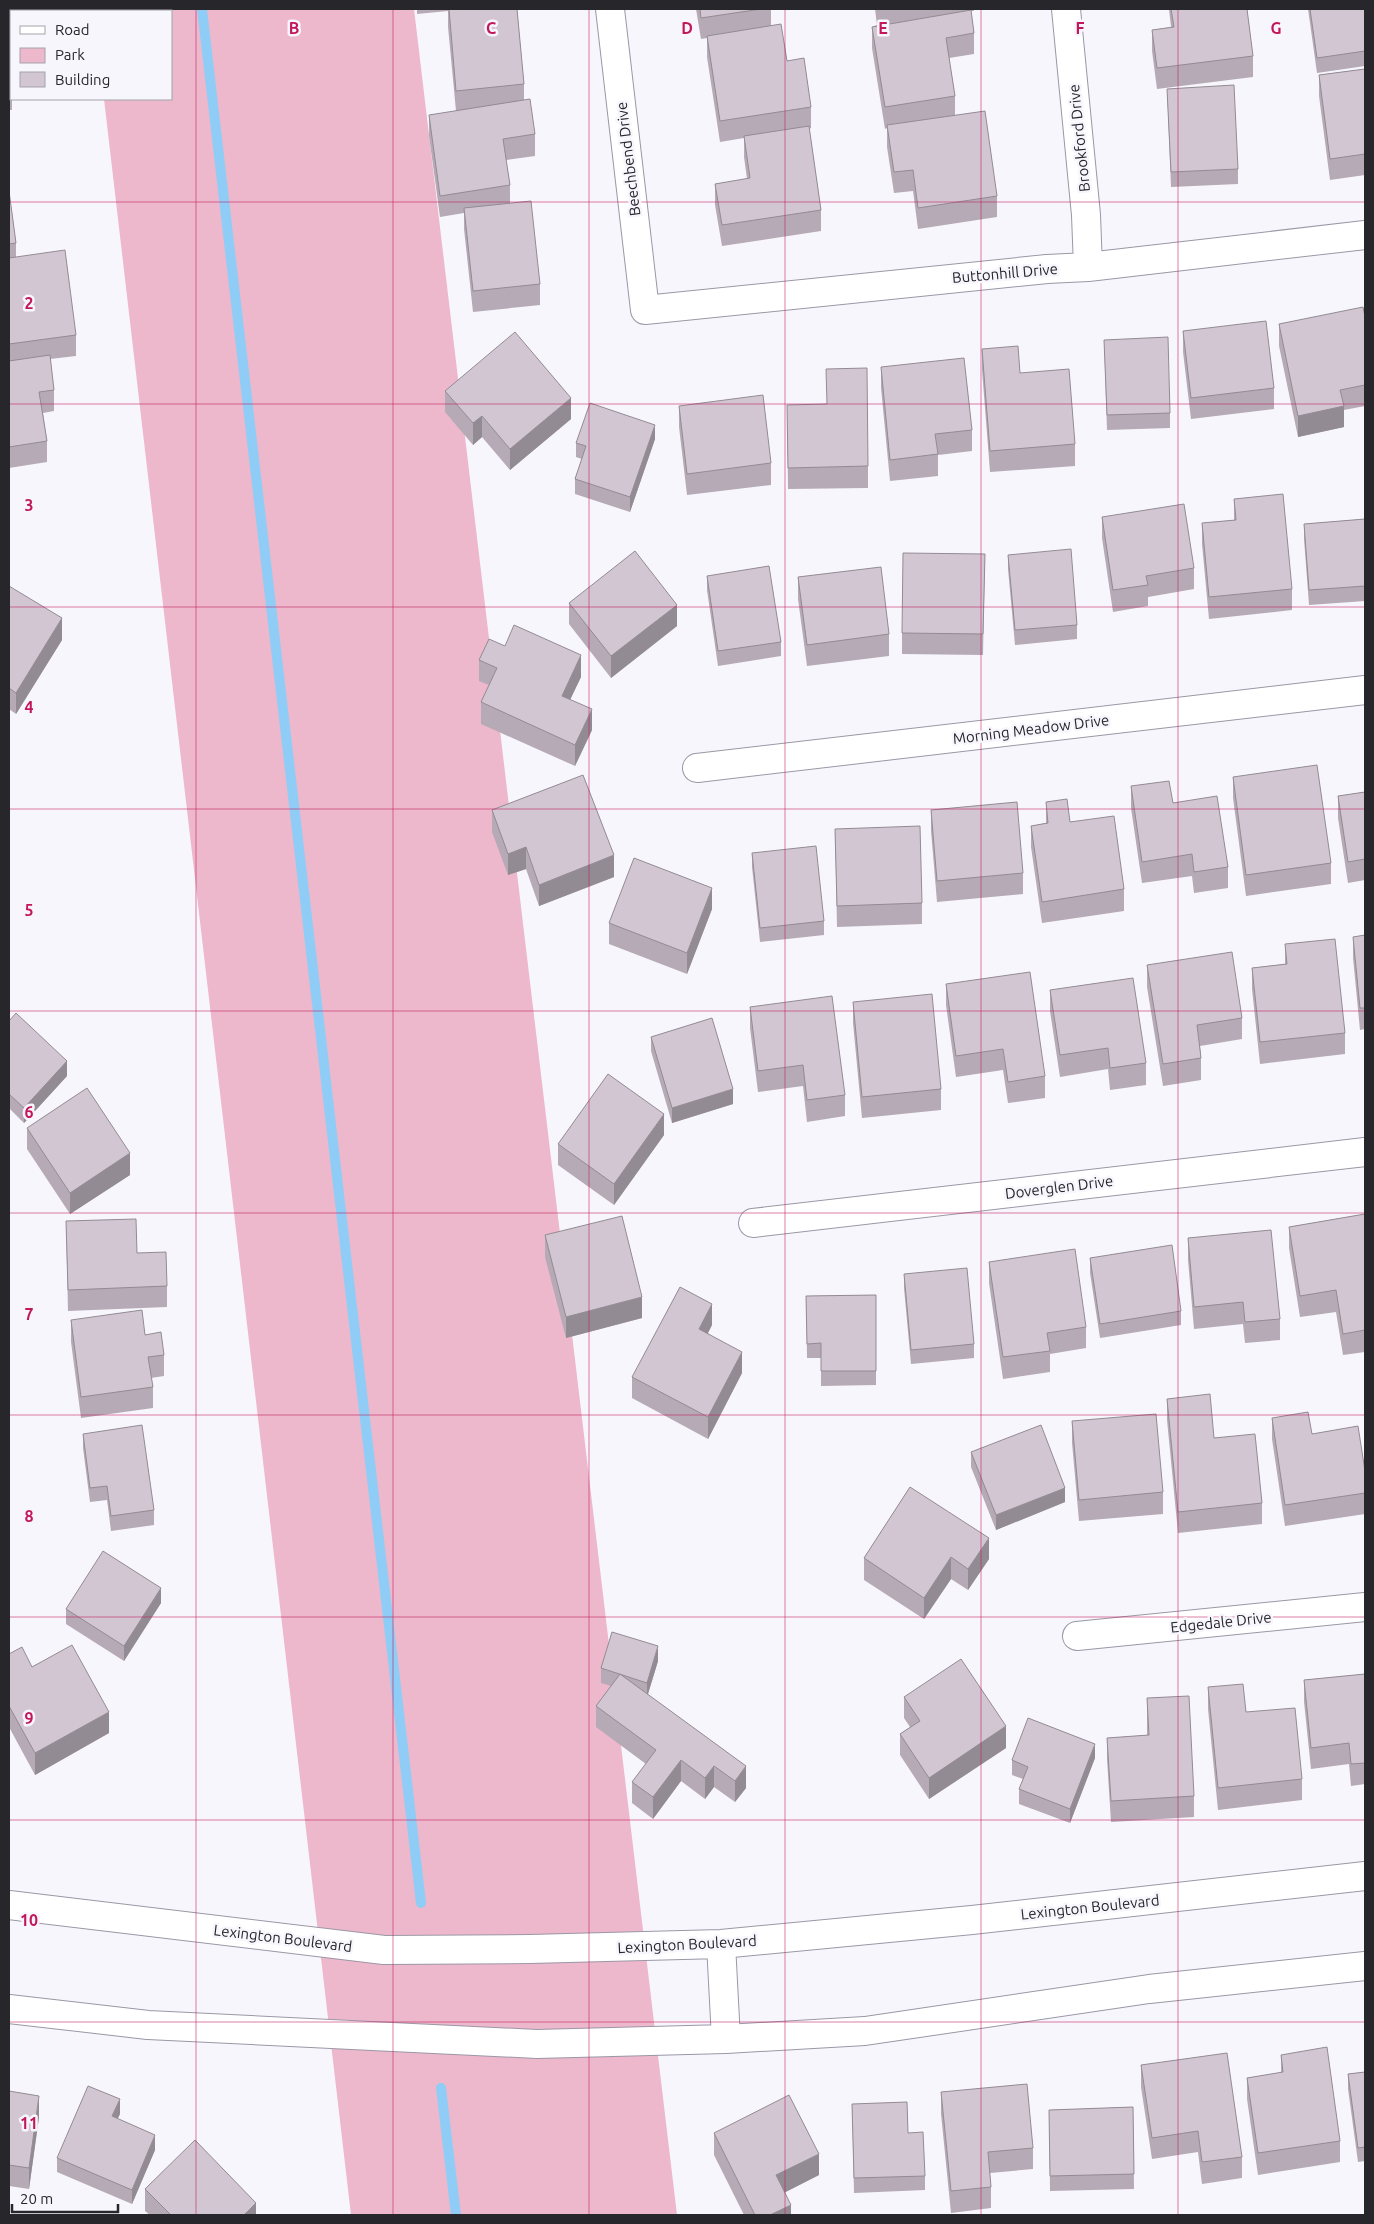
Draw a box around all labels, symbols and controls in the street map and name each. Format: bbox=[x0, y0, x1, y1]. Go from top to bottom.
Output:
legend bbox=[10, 10, 172, 100]
text: B bbox=[289, 19, 299, 37]
text: C bbox=[486, 19, 496, 37]
text: D bbox=[681, 19, 693, 37]
text: E bbox=[878, 19, 888, 37]
text: F bbox=[1076, 19, 1085, 37]
text: G bbox=[1270, 19, 1282, 37]
text: Road bbox=[55, 21, 90, 38]
text: Park bbox=[55, 46, 85, 63]
text: Building bbox=[55, 71, 110, 88]
street label: Brookford Drive bbox=[1065, 83, 1093, 193]
street label: Beechbend Drive bbox=[613, 101, 643, 217]
street label: Buttonhill Drive bbox=[951, 260, 1059, 286]
text: 2 bbox=[24, 294, 34, 312]
text: 3 bbox=[24, 496, 34, 514]
text: 4 bbox=[24, 698, 34, 716]
street label: Morning Meadow Drive bbox=[952, 711, 1110, 747]
text: 5 bbox=[24, 901, 34, 919]
text: 6 bbox=[24, 1103, 34, 1121]
street label: Doverglen Drive bbox=[1004, 1172, 1114, 1202]
text: 7 bbox=[24, 1305, 34, 1323]
text: 8 bbox=[24, 1507, 34, 1525]
street label: Edgedale Drive bbox=[1170, 1608, 1272, 1636]
text: 9 bbox=[24, 1709, 34, 1727]
street label: Lexington Boulevard bbox=[1020, 1891, 1160, 1923]
text: 10 bbox=[20, 1911, 38, 1929]
street label: Lexington Boulevard bbox=[213, 1921, 353, 1955]
street label: Lexington Boulevard bbox=[617, 1932, 757, 1956]
text: 11 bbox=[20, 2114, 38, 2132]
scale bar bbox=[12, 2182, 119, 2214]
text: 20 m bbox=[20, 2190, 53, 2207]

